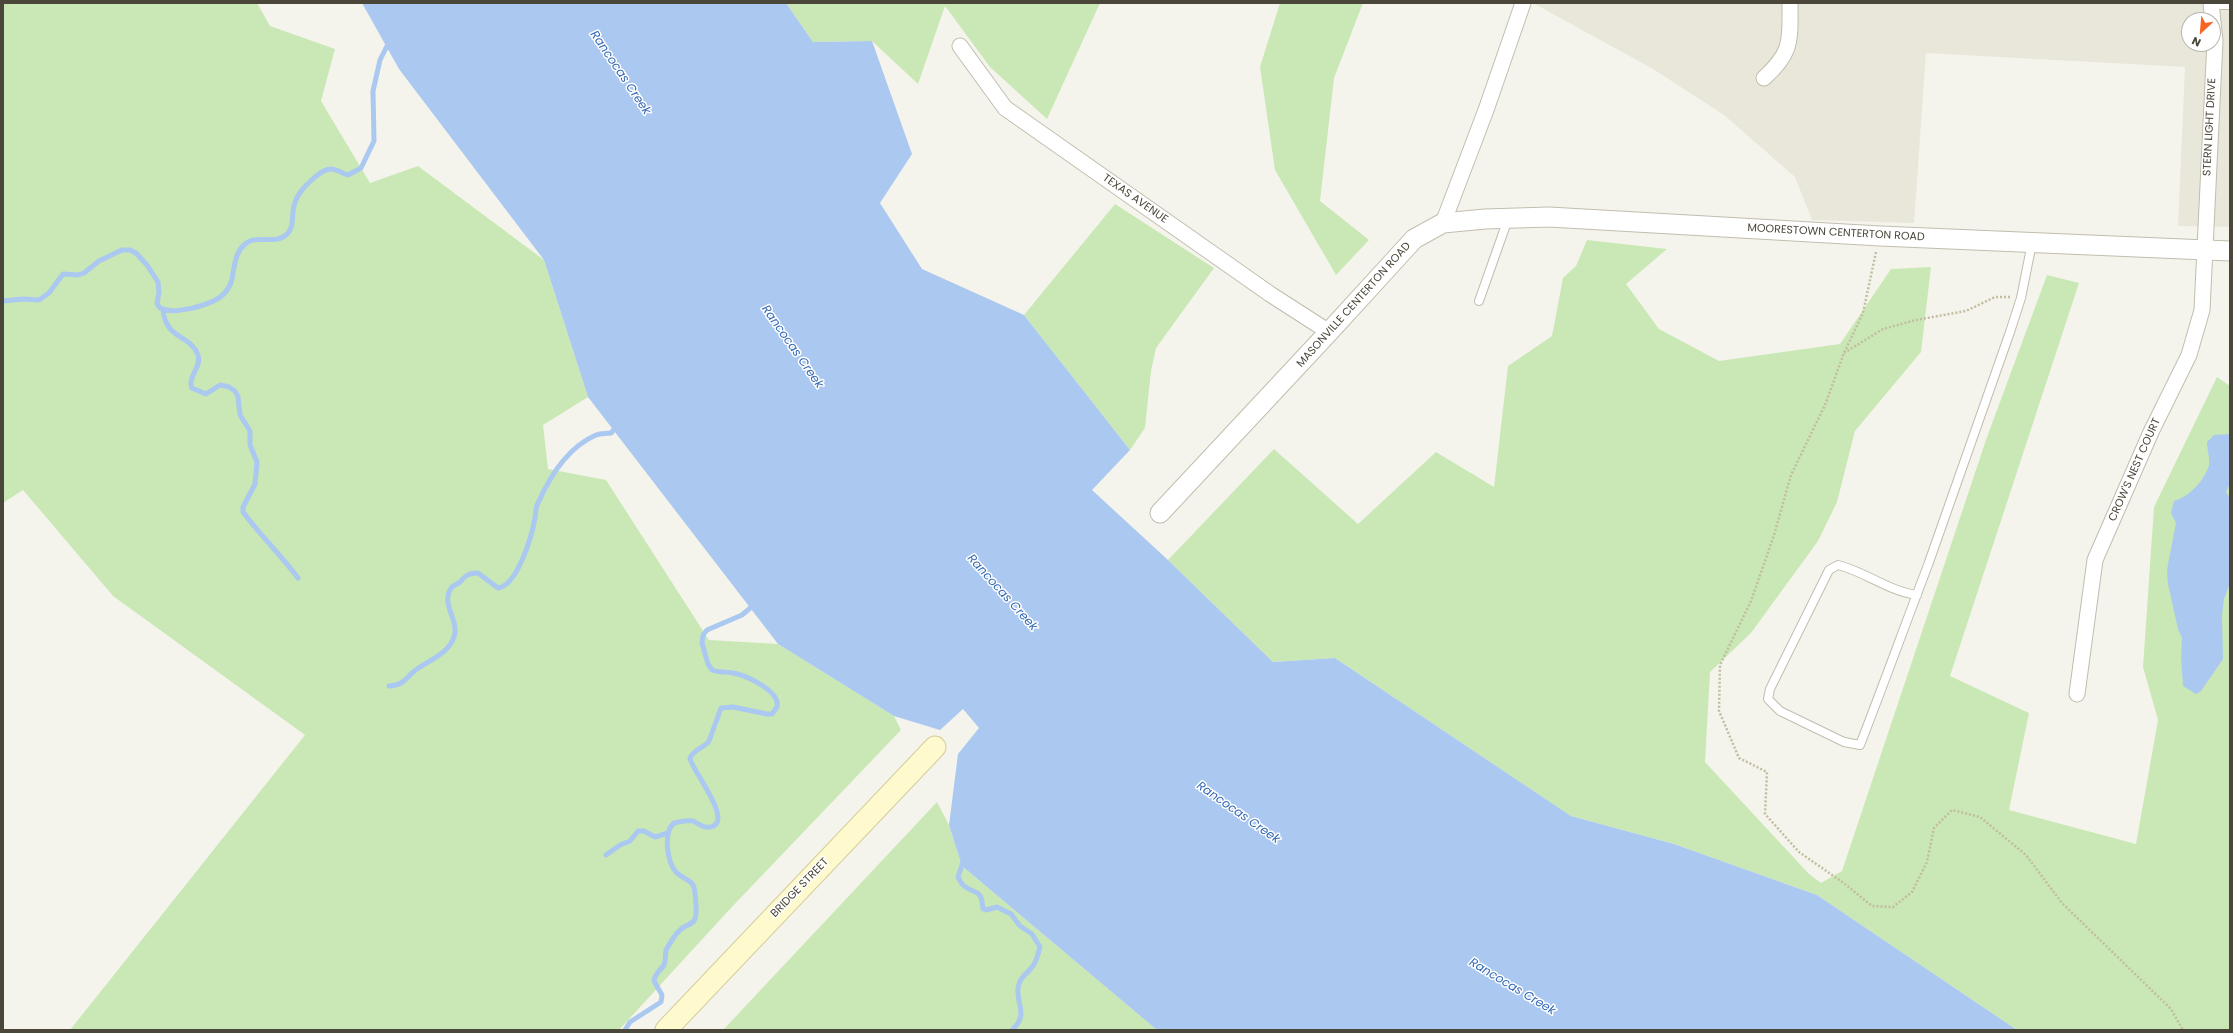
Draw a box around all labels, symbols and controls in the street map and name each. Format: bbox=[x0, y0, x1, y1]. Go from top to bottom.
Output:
north arrow bbox=[2181, 12, 2221, 52]
water label: Rancocas Creek bbox=[587, 28, 653, 118]
text: N bbox=[2189, 33, 2203, 51]
street label: STERN LIGHT DRIVE bbox=[2201, 78, 2219, 176]
street label: TEXAS AVENUE bbox=[1100, 172, 1170, 226]
street label: MOORESTOWN CENTERTON ROAD bbox=[1747, 222, 1925, 244]
street label: MASONVILLE CENTERTON ROAD bbox=[1294, 240, 1414, 370]
water label: Rancocas Creek bbox=[758, 303, 826, 391]
street label: CROW'S NEST COURT bbox=[2106, 416, 2164, 524]
water label: Rancocas Creek bbox=[964, 552, 1040, 634]
water label: Rancocas Creek bbox=[1194, 779, 1282, 847]
street label: BRIDGE STREET bbox=[768, 856, 832, 920]
water label: Rancocas Creek bbox=[1466, 956, 1558, 1018]

